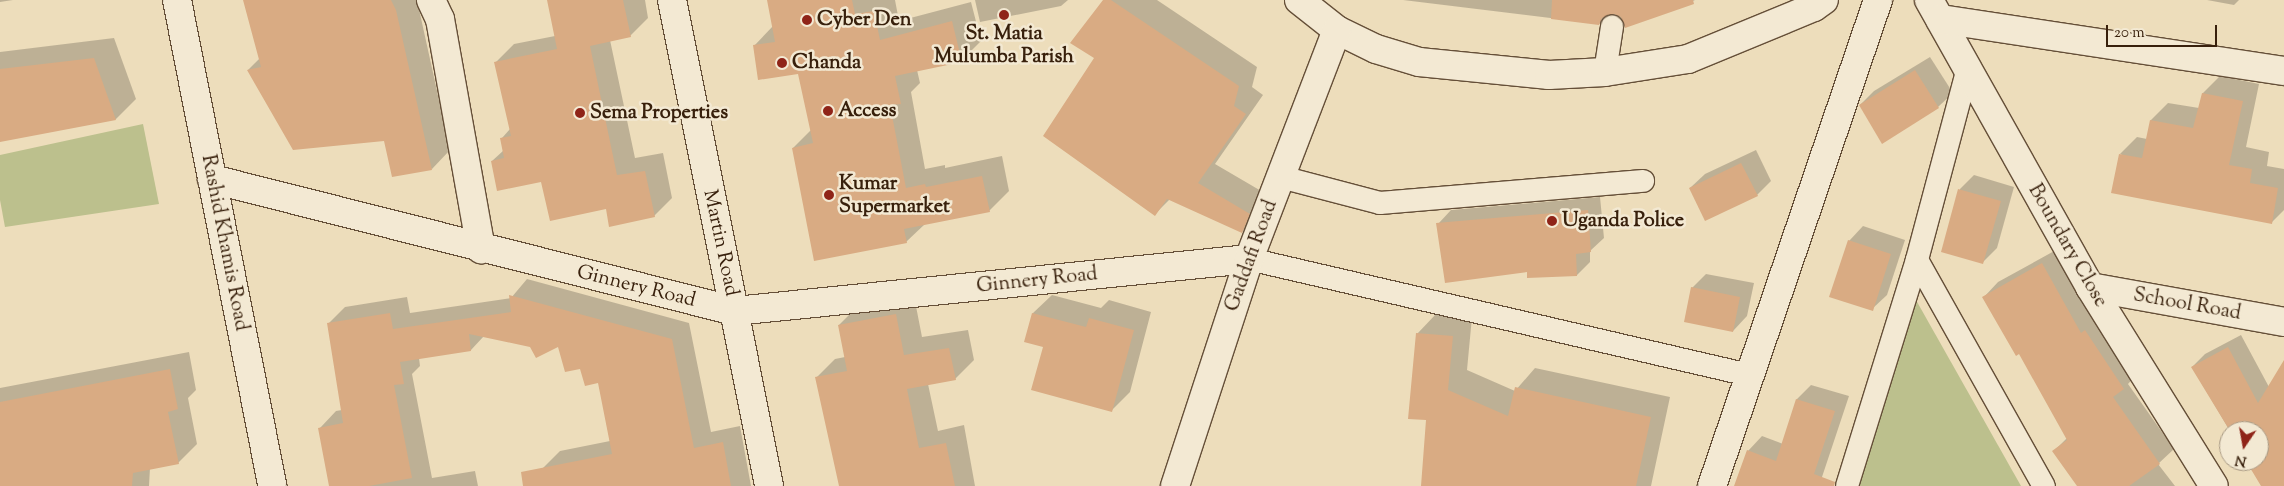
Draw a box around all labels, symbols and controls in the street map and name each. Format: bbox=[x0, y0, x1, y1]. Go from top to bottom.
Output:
place label: Cyber Den bbox=[817, 8, 912, 32]
marker: St. Matia Mulumba Parish bbox=[998, 9, 1010, 21]
marker: Cyber Den bbox=[801, 14, 813, 26]
scale bar bbox=[2109, 15, 2220, 47]
place label: St. Matia Mulumba Parish bbox=[934, 23, 1074, 70]
text: 20 m bbox=[2114, 23, 2145, 44]
place label: Chanda bbox=[792, 51, 861, 75]
marker: Chanda bbox=[776, 57, 788, 69]
place label: Access bbox=[838, 99, 896, 123]
place label: Sema Properties bbox=[590, 101, 728, 125]
marker: Access bbox=[822, 105, 834, 117]
marker: Sema Properties bbox=[574, 107, 586, 119]
street label: Rashid Khamis Road bbox=[195, 153, 253, 333]
place label: Kumar Supermarket bbox=[839, 172, 950, 219]
street label: Boundary Close bbox=[2022, 180, 2112, 312]
street label: Martin Road bbox=[697, 187, 743, 299]
marker: Kumar Supermarket bbox=[823, 189, 835, 201]
street label: Gaddafi Road bbox=[1221, 197, 1283, 315]
place label: Uganda Police bbox=[1562, 209, 1684, 233]
marker: Uganda Police bbox=[1546, 215, 1558, 227]
street label: Ginnery Road bbox=[574, 261, 698, 313]
street label: Ginnery Road bbox=[975, 263, 1099, 299]
street label: School Road bbox=[2131, 284, 2243, 326]
north arrow bbox=[2219, 421, 2269, 471]
text: N bbox=[2234, 449, 2249, 471]

